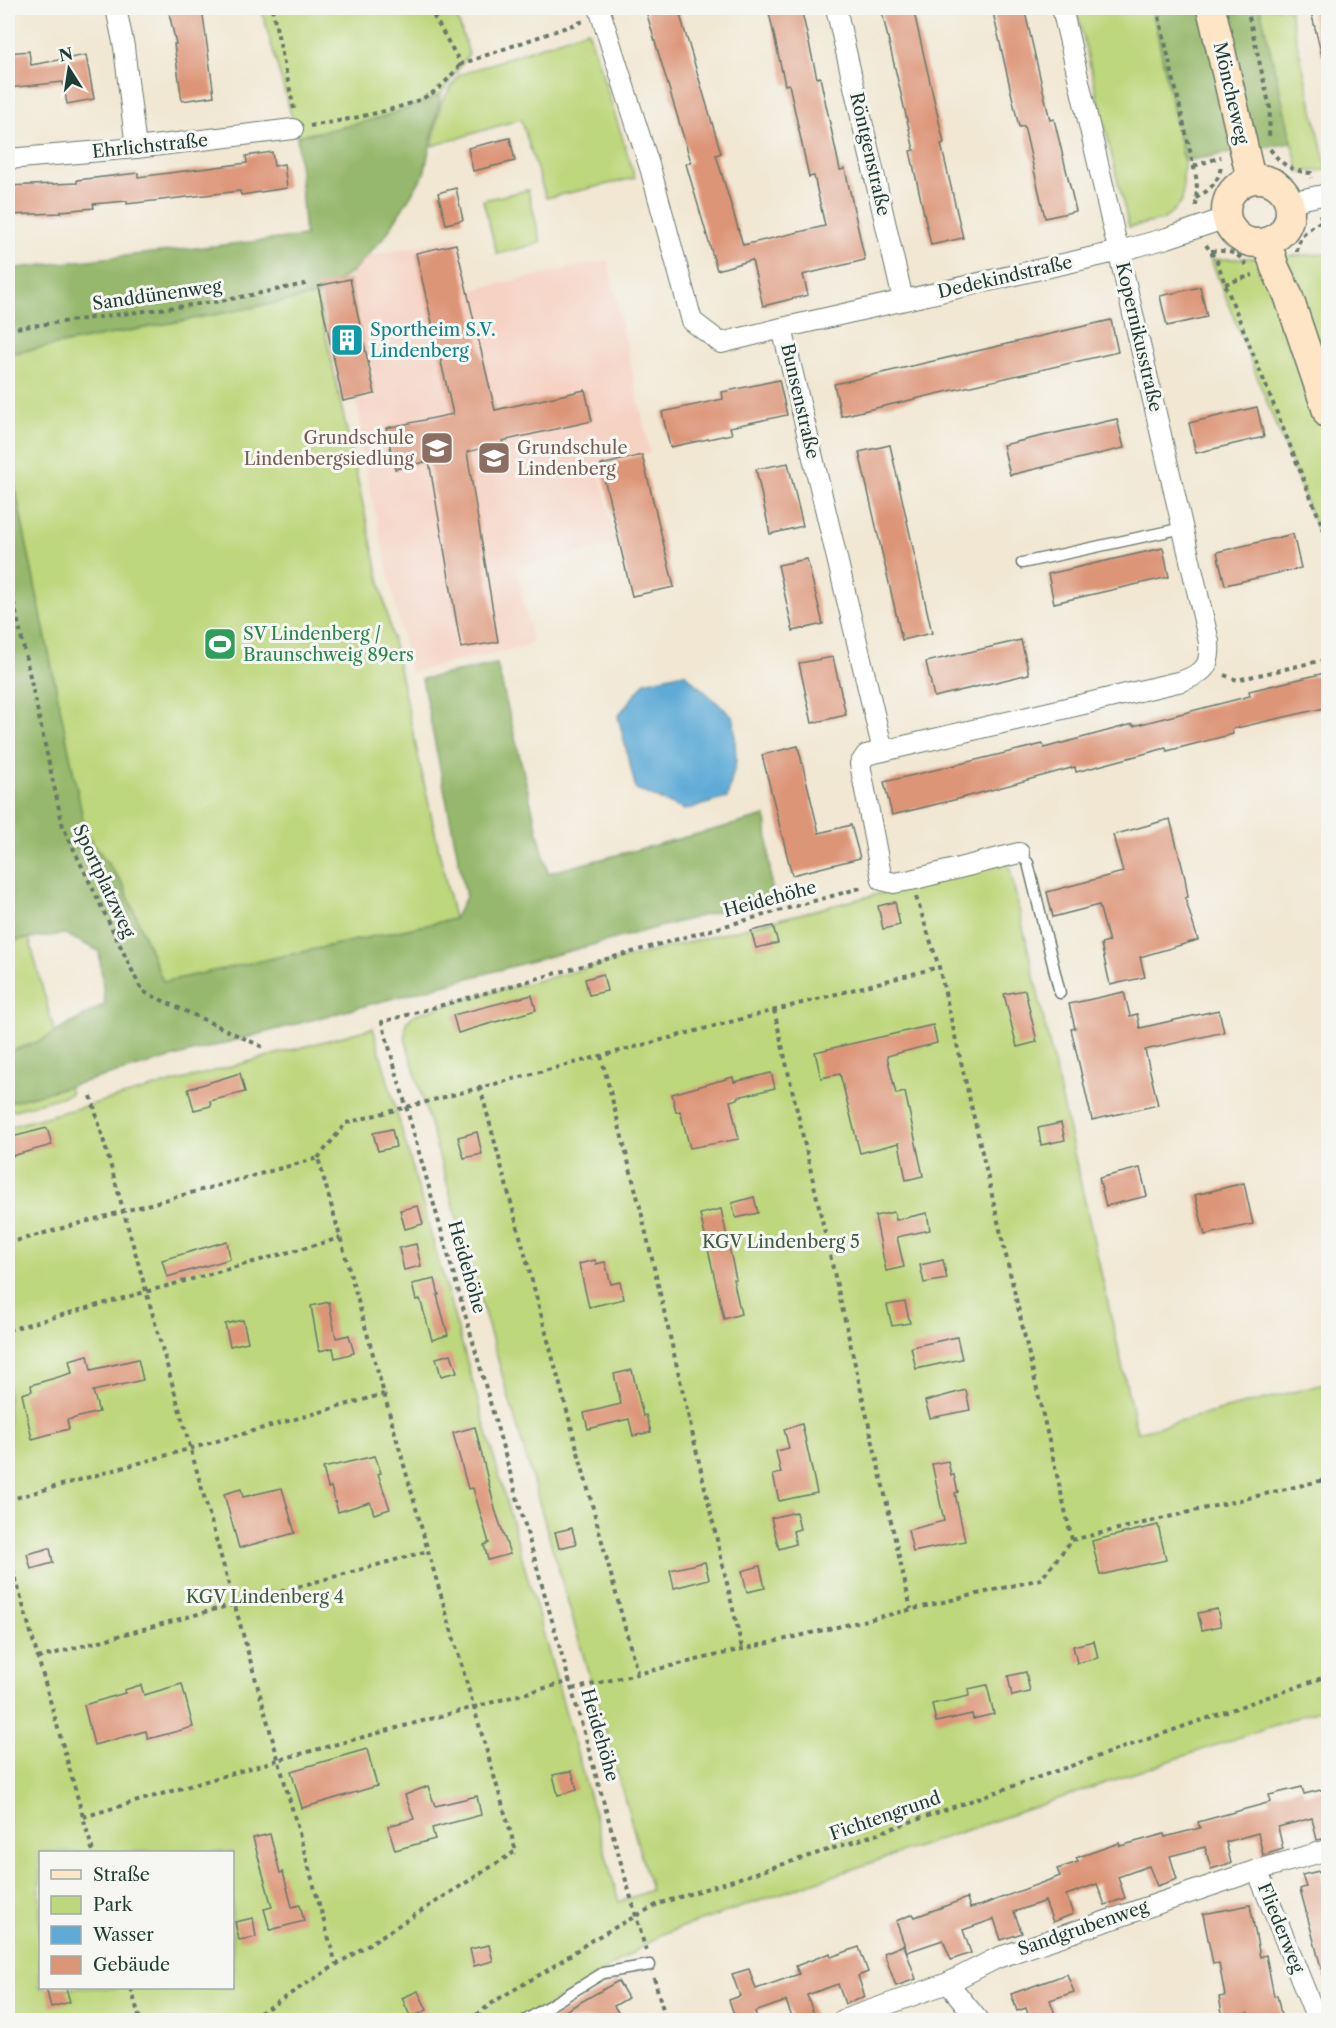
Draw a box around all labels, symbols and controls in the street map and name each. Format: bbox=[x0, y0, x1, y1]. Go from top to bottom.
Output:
north arrow bbox=[39, 39, 99, 99]
street label: Möncheweg bbox=[1209, 40, 1254, 147]
text: N bbox=[57, 43, 75, 66]
street label: Röntgenstraße bbox=[845, 90, 895, 218]
street label: Ehrlichstraße bbox=[91, 129, 209, 163]
street label: Dedekindstraße bbox=[936, 251, 1074, 303]
street label: Kopernikusstraße bbox=[1111, 260, 1167, 414]
street label: Sanddünenweg bbox=[91, 275, 224, 315]
place label: Sportheim S.V. Lindenberg bbox=[370, 319, 496, 362]
building icon: Sportheim S.V. Lindenberg bbox=[329, 322, 365, 358]
street label: Bunsenstraße bbox=[776, 341, 824, 461]
place label: Grundschule Lindenbergsiedlung bbox=[244, 427, 414, 470]
school or university icon: Grundschule Lindenbergsiedlung bbox=[419, 430, 455, 466]
place label: Grundschule Lindenberg bbox=[517, 437, 627, 480]
school or university icon: Grundschule Lindenberg bbox=[476, 440, 512, 476]
place label: SV Lindenberg / Braunschweig 89ers bbox=[243, 623, 414, 666]
sports icon: SV Lindenberg / Braunschweig 89ers bbox=[202, 626, 238, 662]
street label: Sportplatzweg bbox=[68, 821, 140, 942]
street label: Heidehöhe bbox=[721, 876, 819, 922]
street label: Heidehöhe bbox=[443, 1218, 491, 1316]
park label: KGV Lindenberg 5 bbox=[702, 1231, 860, 1253]
park label: KGV Lindenberg 4 bbox=[186, 1586, 344, 1608]
street label: Heidehöhe bbox=[576, 1686, 624, 1784]
street label: Fichtengrund bbox=[827, 1787, 943, 1845]
legend bbox=[39, 1851, 234, 1989]
text: Straße bbox=[93, 1864, 150, 1886]
street label: Fliederweg bbox=[1253, 1880, 1309, 1977]
text: Park bbox=[93, 1894, 134, 1916]
street label: Sandgrubenweg bbox=[1015, 1895, 1151, 1961]
text: Wasser bbox=[92, 1924, 154, 1946]
text: Gebäude bbox=[93, 1954, 170, 1976]

